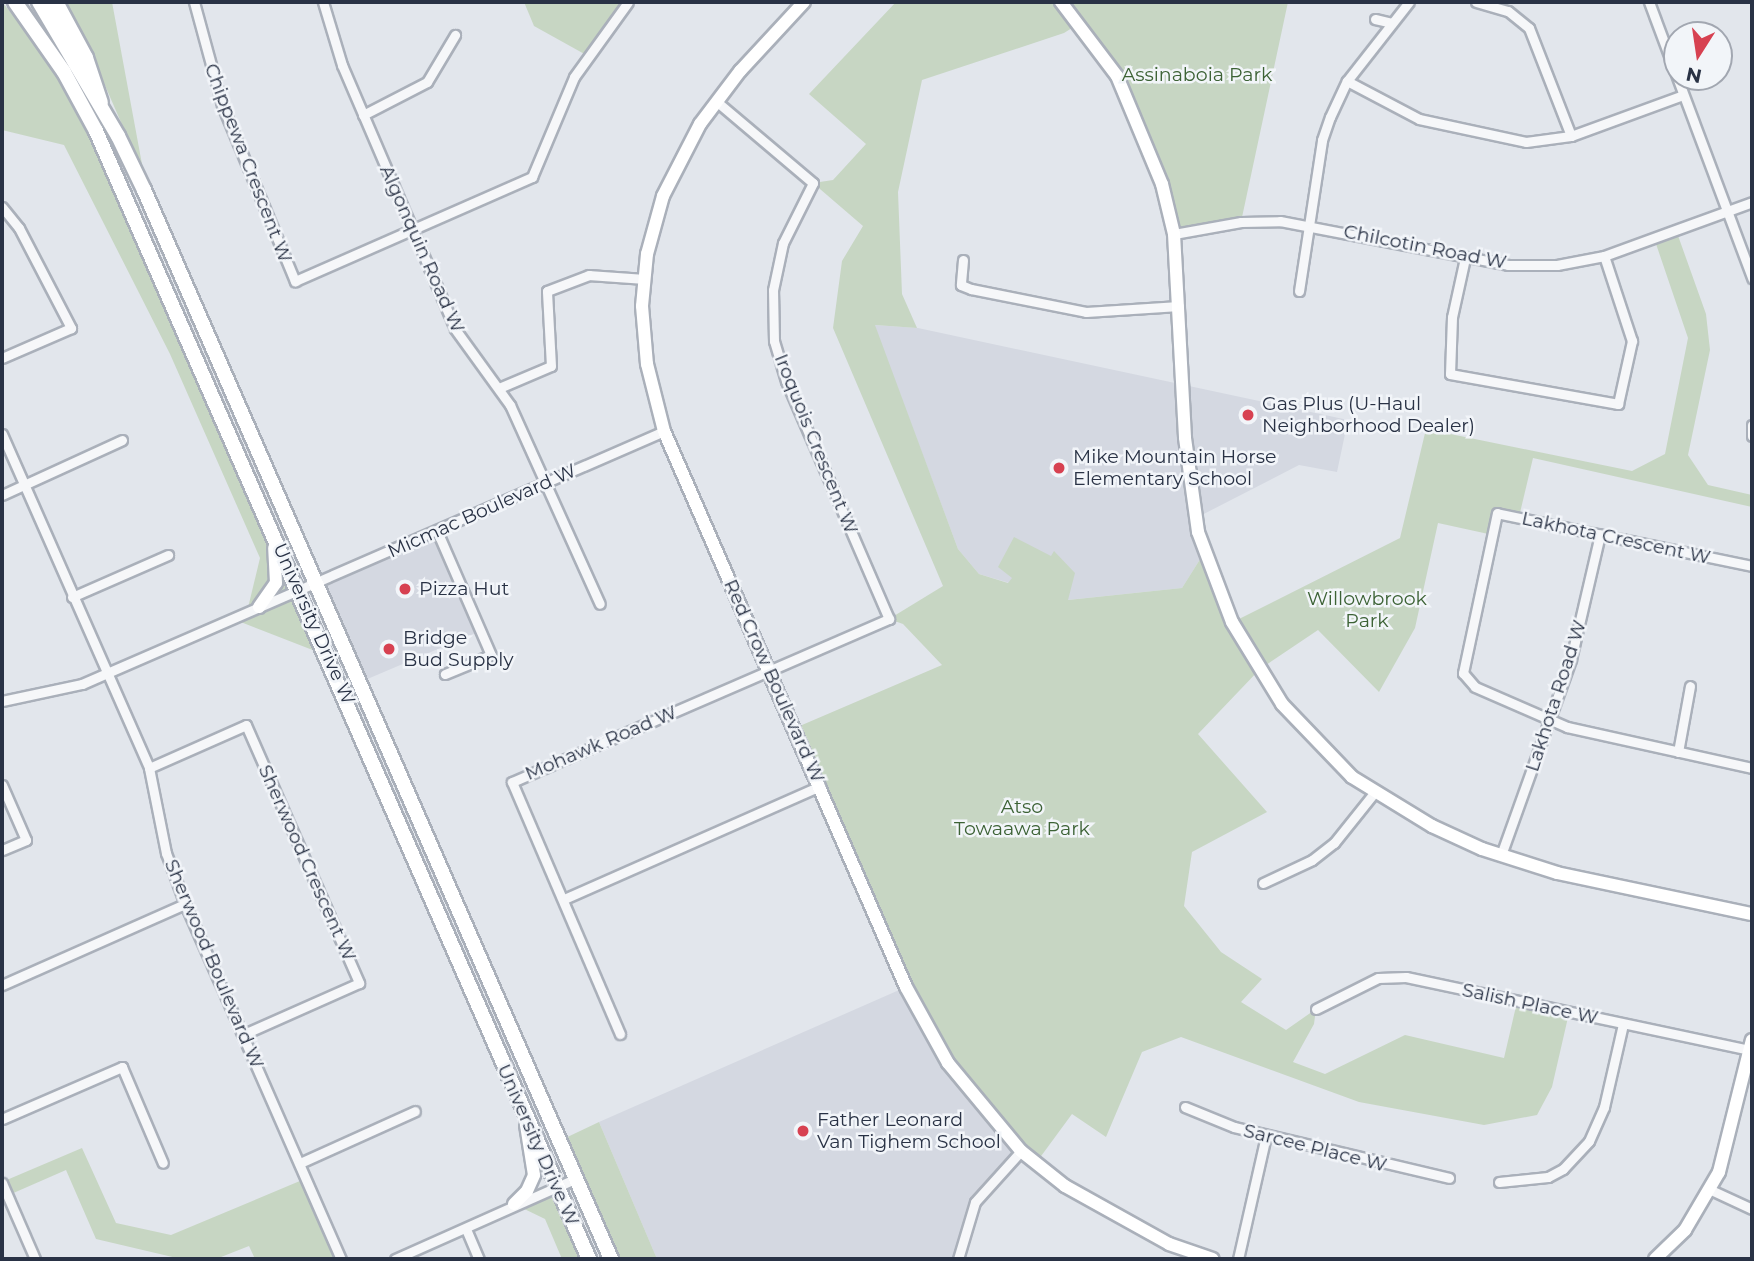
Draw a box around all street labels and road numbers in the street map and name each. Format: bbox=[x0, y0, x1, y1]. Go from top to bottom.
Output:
street label: Chippewa Crescent W bbox=[200, 60, 296, 266]
street label: Algonquin Road W bbox=[375, 162, 469, 336]
street label: Chilcotin Road W bbox=[1342, 220, 1508, 274]
street label: Iroquois Crescent W bbox=[769, 351, 863, 537]
street label: Micmac Boulevard W bbox=[384, 459, 580, 563]
street label: Lakhota Crescent W bbox=[1520, 507, 1712, 569]
street label: University Drive W bbox=[268, 540, 360, 708]
street label: Red Crow Boulevard W bbox=[719, 576, 829, 786]
street label: Lakhota Road W bbox=[1521, 617, 1591, 775]
street label: Mohawk Road W bbox=[522, 701, 680, 785]
street label: Sherwood Crescent W bbox=[253, 761, 361, 965]
street label: Sherwood Boulevard W bbox=[160, 856, 268, 1072]
street label: Salish Place W bbox=[1460, 978, 1600, 1030]
street label: University Drive W bbox=[492, 1061, 584, 1229]
street label: Sarcee Place W bbox=[1241, 1119, 1389, 1177]

